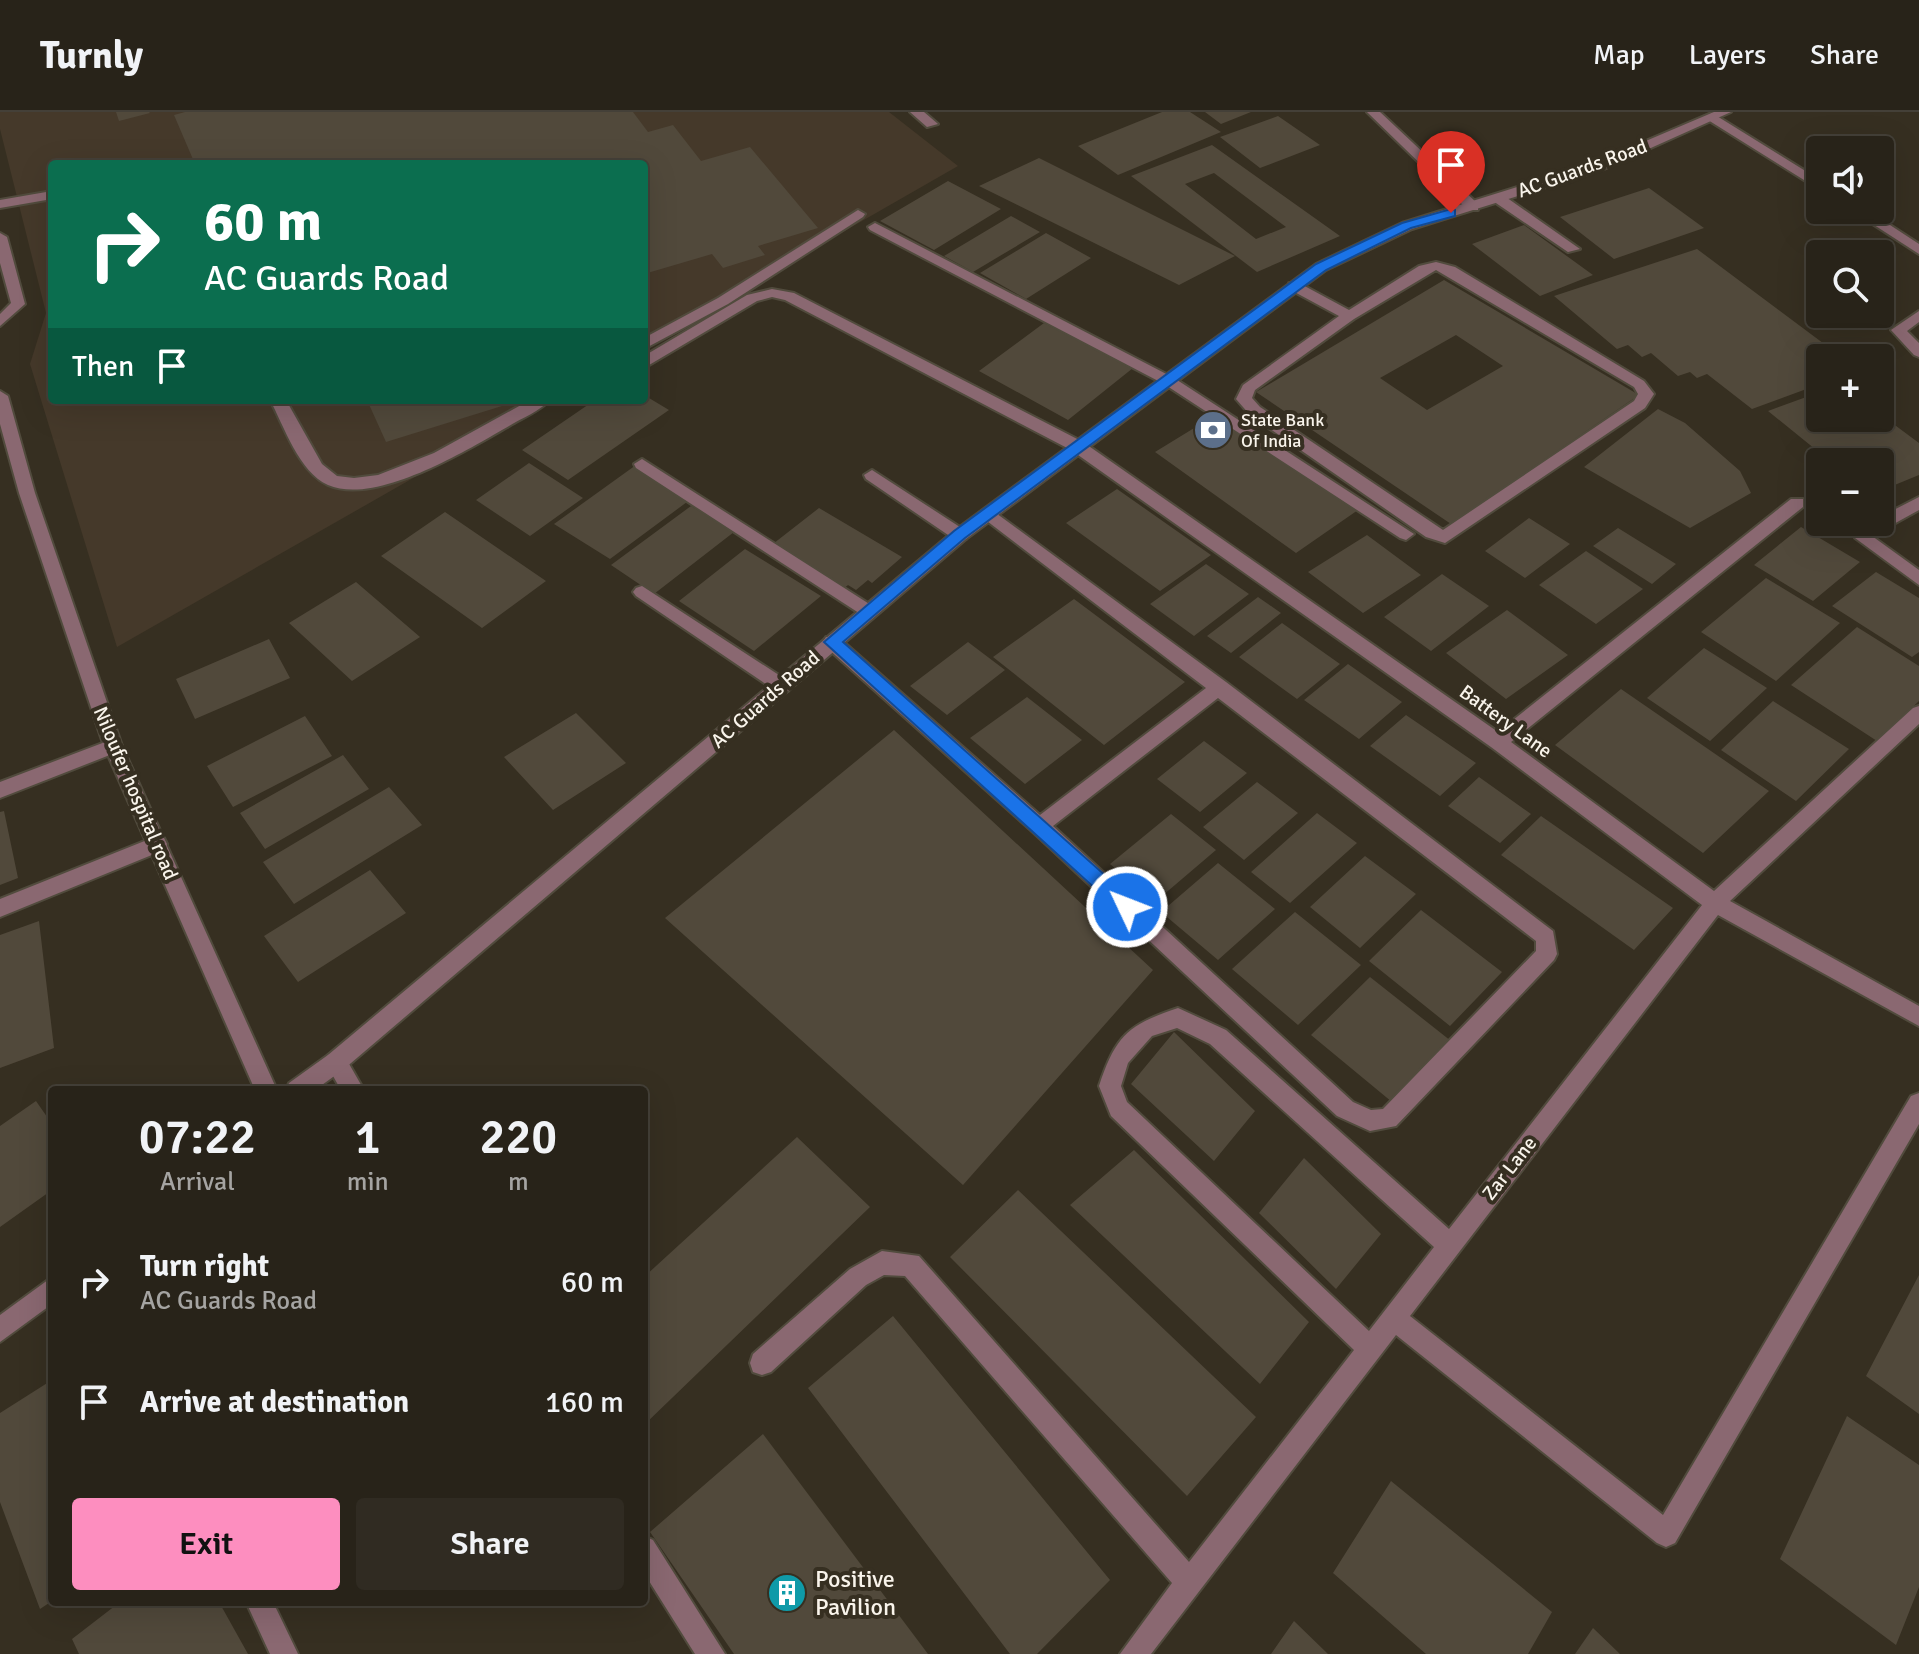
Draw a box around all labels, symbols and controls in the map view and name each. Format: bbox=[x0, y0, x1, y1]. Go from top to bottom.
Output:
text: Turnly bbox=[40, 32, 143, 79]
text: Map bbox=[1593, 38, 1645, 72]
text: Layers bbox=[1689, 38, 1766, 72]
text: Share bbox=[1810, 38, 1879, 72]
pin bbox=[1417, 131, 1485, 213]
street label: AC Guards Road bbox=[1514, 133, 1650, 203]
map controls bbox=[1806, 136, 1894, 536]
button: sound bbox=[1806, 136, 1894, 224]
icon: arrive bbox=[1429, 143, 1473, 187]
text: 60 m bbox=[204, 187, 322, 256]
icon: right bbox=[72, 192, 176, 296]
button: search bbox=[1806, 240, 1894, 328]
text: AC Guards Road bbox=[204, 256, 449, 301]
icon: arrive bbox=[150, 344, 194, 388]
button: + bbox=[1806, 344, 1894, 432]
text: Then bbox=[72, 348, 134, 385]
bank icon: State Bank Of India bbox=[1192, 409, 1234, 451]
place label: State Bank Of India bbox=[1241, 409, 1324, 452]
button: − bbox=[1806, 448, 1894, 536]
street label: AC Guards Road bbox=[706, 645, 825, 753]
street label: Battery Lane bbox=[1454, 679, 1557, 763]
street label: Niloufer hospital road bbox=[88, 703, 183, 884]
position arrow bbox=[1085, 865, 1169, 949]
text: 07:22 bbox=[139, 1108, 256, 1167]
text: 1 bbox=[355, 1108, 381, 1167]
text: 220 bbox=[479, 1108, 557, 1167]
street label: Zar Lane bbox=[1477, 1131, 1542, 1205]
text: Arrival bbox=[160, 1166, 235, 1198]
text: min bbox=[347, 1166, 389, 1198]
text: m bbox=[508, 1166, 529, 1198]
text: Turn right bbox=[140, 1248, 269, 1285]
icon: right bbox=[72, 1260, 116, 1304]
text: 60 m bbox=[561, 1264, 624, 1301]
text: AC Guards Road bbox=[140, 1285, 317, 1317]
icon: arrive bbox=[72, 1380, 116, 1424]
text: Arrive at destination bbox=[140, 1384, 409, 1421]
text: 160 m bbox=[545, 1384, 624, 1421]
button: Exit bbox=[72, 1498, 340, 1590]
button: Share bbox=[356, 1498, 624, 1590]
place label: Positive Pavilion bbox=[815, 1564, 896, 1622]
building icon: Positive Pavilion bbox=[766, 1572, 808, 1614]

